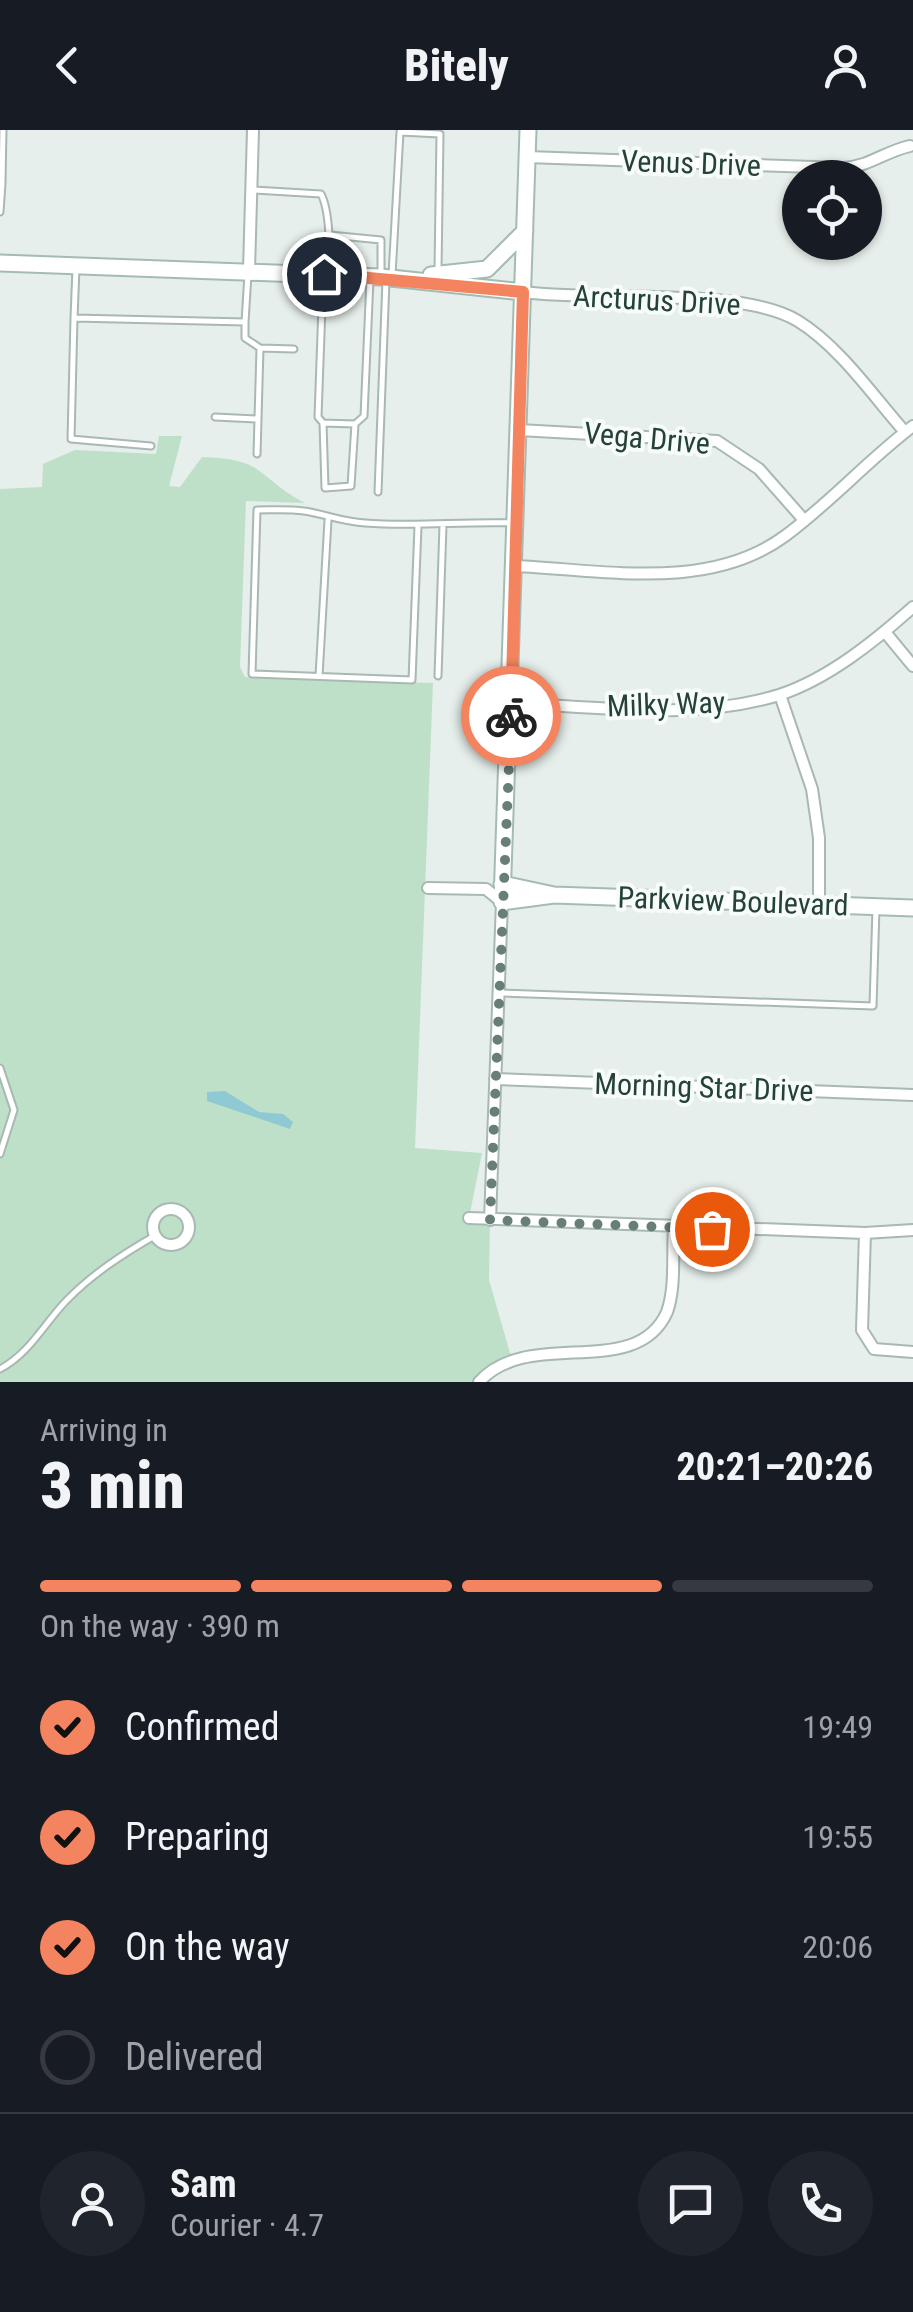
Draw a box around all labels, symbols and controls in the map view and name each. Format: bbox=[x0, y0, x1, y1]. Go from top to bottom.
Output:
icon: back bbox=[40, 38, 95, 93]
icon: person bbox=[818, 38, 873, 93]
text: Bitely bbox=[404, 39, 509, 92]
street label: Venus Drive bbox=[621, 143, 761, 183]
map controls bbox=[782, 160, 882, 260]
button: locate bbox=[782, 160, 882, 260]
pin bbox=[282, 232, 367, 317]
icon: home bbox=[297, 247, 352, 302]
street label: Arcturus Drive bbox=[572, 278, 742, 322]
street label: Vega Drive bbox=[583, 415, 711, 461]
courier bbox=[461, 666, 561, 766]
street label: Milky Way bbox=[606, 684, 726, 724]
icon: bike bbox=[484, 689, 539, 744]
street label: Parkview Boulevard bbox=[617, 879, 849, 923]
street label: Morning Star Drive bbox=[594, 1066, 814, 1108]
pin bbox=[670, 1187, 755, 1272]
icon: bag bbox=[685, 1202, 740, 1257]
text: Arriving in bbox=[40, 1411, 168, 1449]
text: 20:21–20:26 bbox=[676, 1445, 873, 1489]
text: 3 min bbox=[40, 1448, 185, 1524]
text: On the way · 390 m bbox=[40, 1607, 280, 1645]
icon: check bbox=[40, 1700, 95, 1755]
text: Confirmed bbox=[125, 1705, 280, 1749]
text: 19:49 bbox=[802, 1708, 873, 1746]
icon: check bbox=[40, 1810, 95, 1865]
text: Preparing bbox=[125, 1815, 270, 1859]
text: 19:55 bbox=[802, 1818, 873, 1856]
icon: check bbox=[40, 1920, 95, 1975]
text: On the way bbox=[125, 1925, 290, 1969]
text: 20:06 bbox=[802, 1928, 873, 1966]
text: Delivered bbox=[125, 2035, 264, 2079]
button: person bbox=[40, 2151, 145, 2256]
button: chat bbox=[638, 2151, 743, 2256]
button: phone bbox=[768, 2151, 873, 2256]
text: Sam bbox=[170, 2162, 237, 2206]
text: Courier · 4.7 bbox=[170, 2206, 324, 2244]

